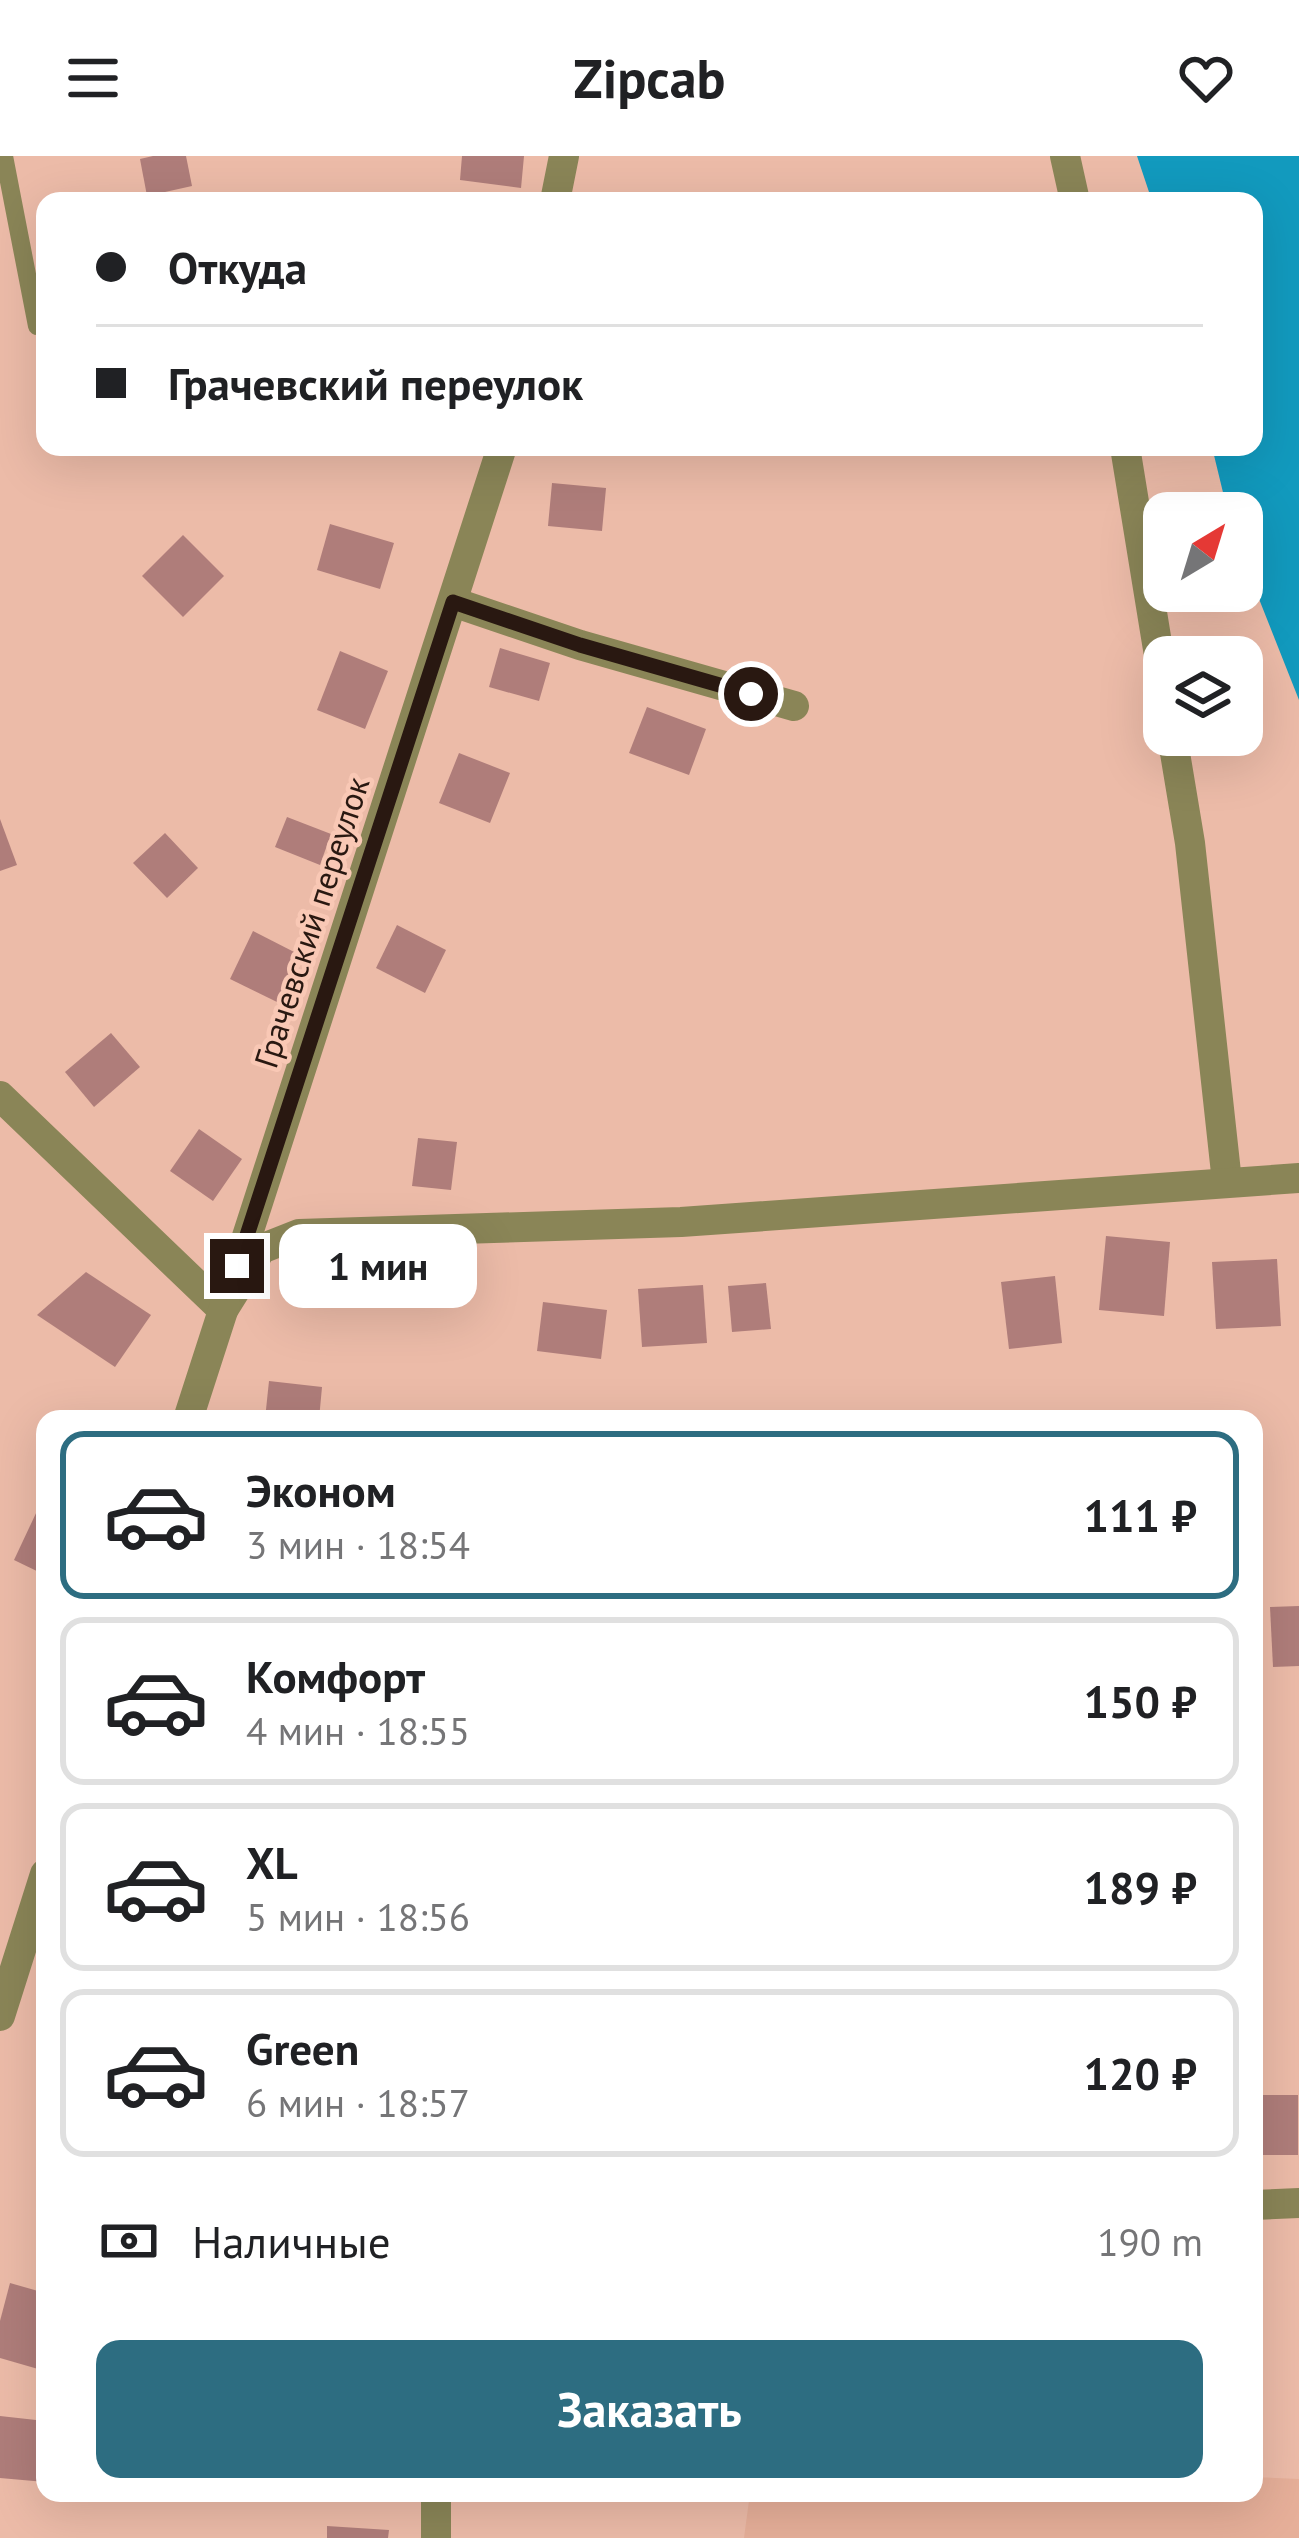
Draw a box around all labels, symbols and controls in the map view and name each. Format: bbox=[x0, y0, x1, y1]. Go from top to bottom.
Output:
text: Zipcab bbox=[574, 43, 725, 113]
icon: menu bbox=[60, 45, 126, 111]
icon: heart bbox=[1173, 45, 1239, 111]
text: Откуда bbox=[168, 238, 307, 296]
text: Грачевский переулок bbox=[168, 354, 583, 412]
north arrow bbox=[1143, 492, 1263, 612]
map controls bbox=[1143, 492, 1263, 756]
button: layers bbox=[1143, 636, 1263, 756]
route start bbox=[724, 667, 778, 721]
street label: Грачевский переулок bbox=[244, 771, 378, 1073]
callout: 1 мин bbox=[279, 1224, 477, 1308]
route end bbox=[210, 1239, 264, 1293]
text: 1 мин bbox=[328, 1240, 428, 1291]
icon: car bbox=[102, 1461, 210, 1569]
text: Эконом bbox=[246, 1461, 396, 1519]
text: 111 ₽ bbox=[1084, 1486, 1197, 1544]
text: 3 мин · 18:54 bbox=[246, 1519, 470, 1570]
icon: car bbox=[102, 1647, 210, 1755]
text: Комфорт bbox=[246, 1647, 425, 1705]
text: 150 ₽ bbox=[1084, 1672, 1197, 1730]
text: 4 мин · 18:55 bbox=[246, 1705, 470, 1756]
icon: car bbox=[102, 1833, 210, 1941]
text: XL bbox=[246, 1833, 298, 1891]
text: 189 ₽ bbox=[1084, 1858, 1197, 1916]
text: 5 мин · 18:56 bbox=[246, 1891, 470, 1942]
icon: car bbox=[102, 2019, 210, 2127]
text: Green bbox=[246, 2019, 359, 2077]
text: 120 ₽ bbox=[1084, 2044, 1197, 2102]
text: 6 мин · 18:57 bbox=[246, 2077, 470, 2128]
icon: cash bbox=[96, 2208, 162, 2274]
text: Наличные bbox=[192, 2212, 391, 2270]
text: 190 m bbox=[1097, 2216, 1203, 2267]
button: Заказать bbox=[96, 2340, 1203, 2478]

